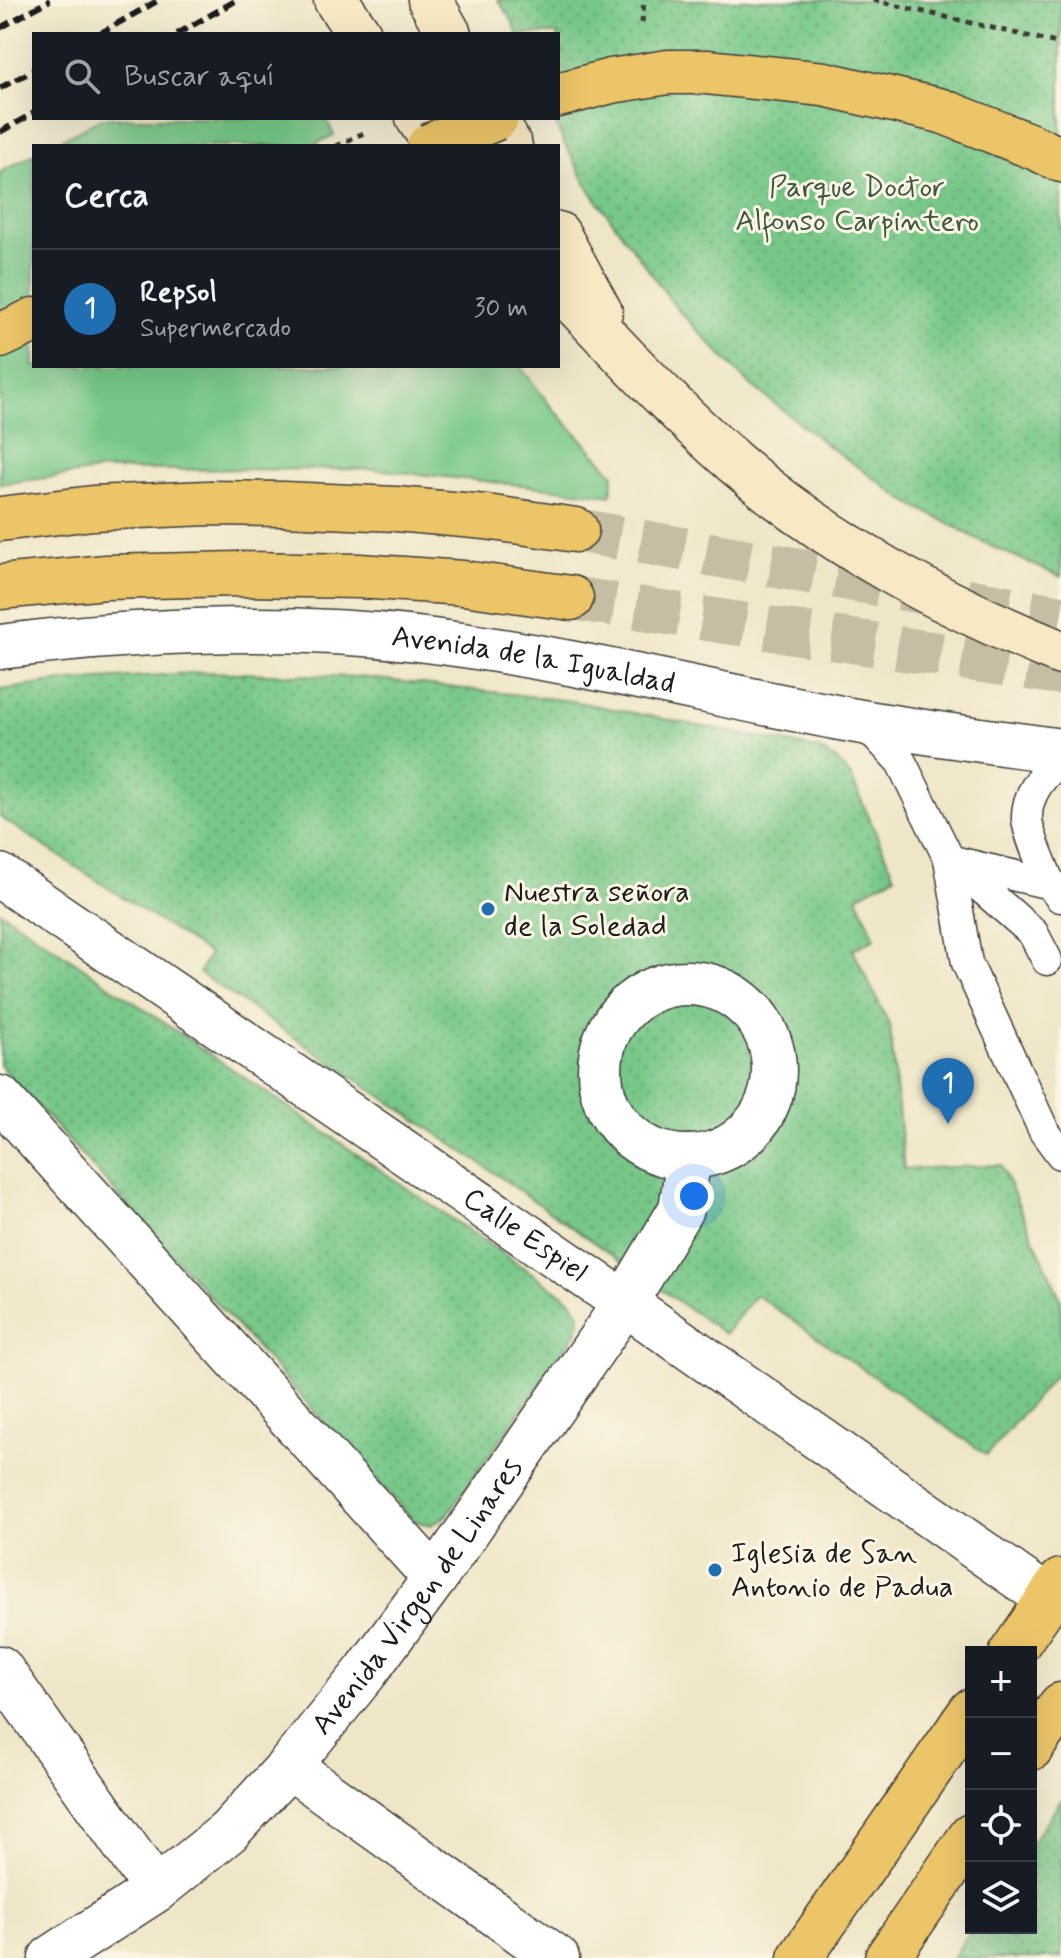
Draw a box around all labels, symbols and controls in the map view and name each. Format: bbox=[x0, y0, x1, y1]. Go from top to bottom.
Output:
search box bbox=[32, 32, 560, 120]
icon: search bbox=[60, 54, 104, 98]
text: Buscar aquí bbox=[124, 57, 275, 96]
park label: Parque Doctor Alfonso Carpintero bbox=[735, 168, 979, 243]
text: Cerca bbox=[64, 174, 149, 219]
text: Repsol bbox=[140, 273, 217, 312]
text: 1 bbox=[84, 292, 96, 326]
text: 30 m bbox=[474, 292, 528, 326]
text: Supermercado bbox=[140, 312, 291, 346]
street label: Avenida de la Igualdad bbox=[390, 617, 678, 703]
place label: Nuestra señora de la Soledad bbox=[504, 873, 690, 946]
marker: Nuestra señora de la Soledad bbox=[479, 900, 497, 918]
pin: 1 bbox=[922, 1058, 974, 1124]
your location bbox=[674, 1176, 714, 1216]
street label: Calle Espiel bbox=[455, 1178, 595, 1291]
street label: Avenida Virgen de Linares bbox=[303, 1450, 532, 1743]
place label: Iglesia de San Antonio de Padua bbox=[731, 1534, 953, 1607]
marker: Iglesia de San Antonio de Padua bbox=[706, 1561, 724, 1579]
map controls bbox=[965, 1646, 1037, 1934]
button: + bbox=[965, 1646, 1037, 1718]
button: − bbox=[965, 1718, 1037, 1790]
button: locate bbox=[965, 1790, 1037, 1862]
button: layers bbox=[965, 1862, 1037, 1934]

